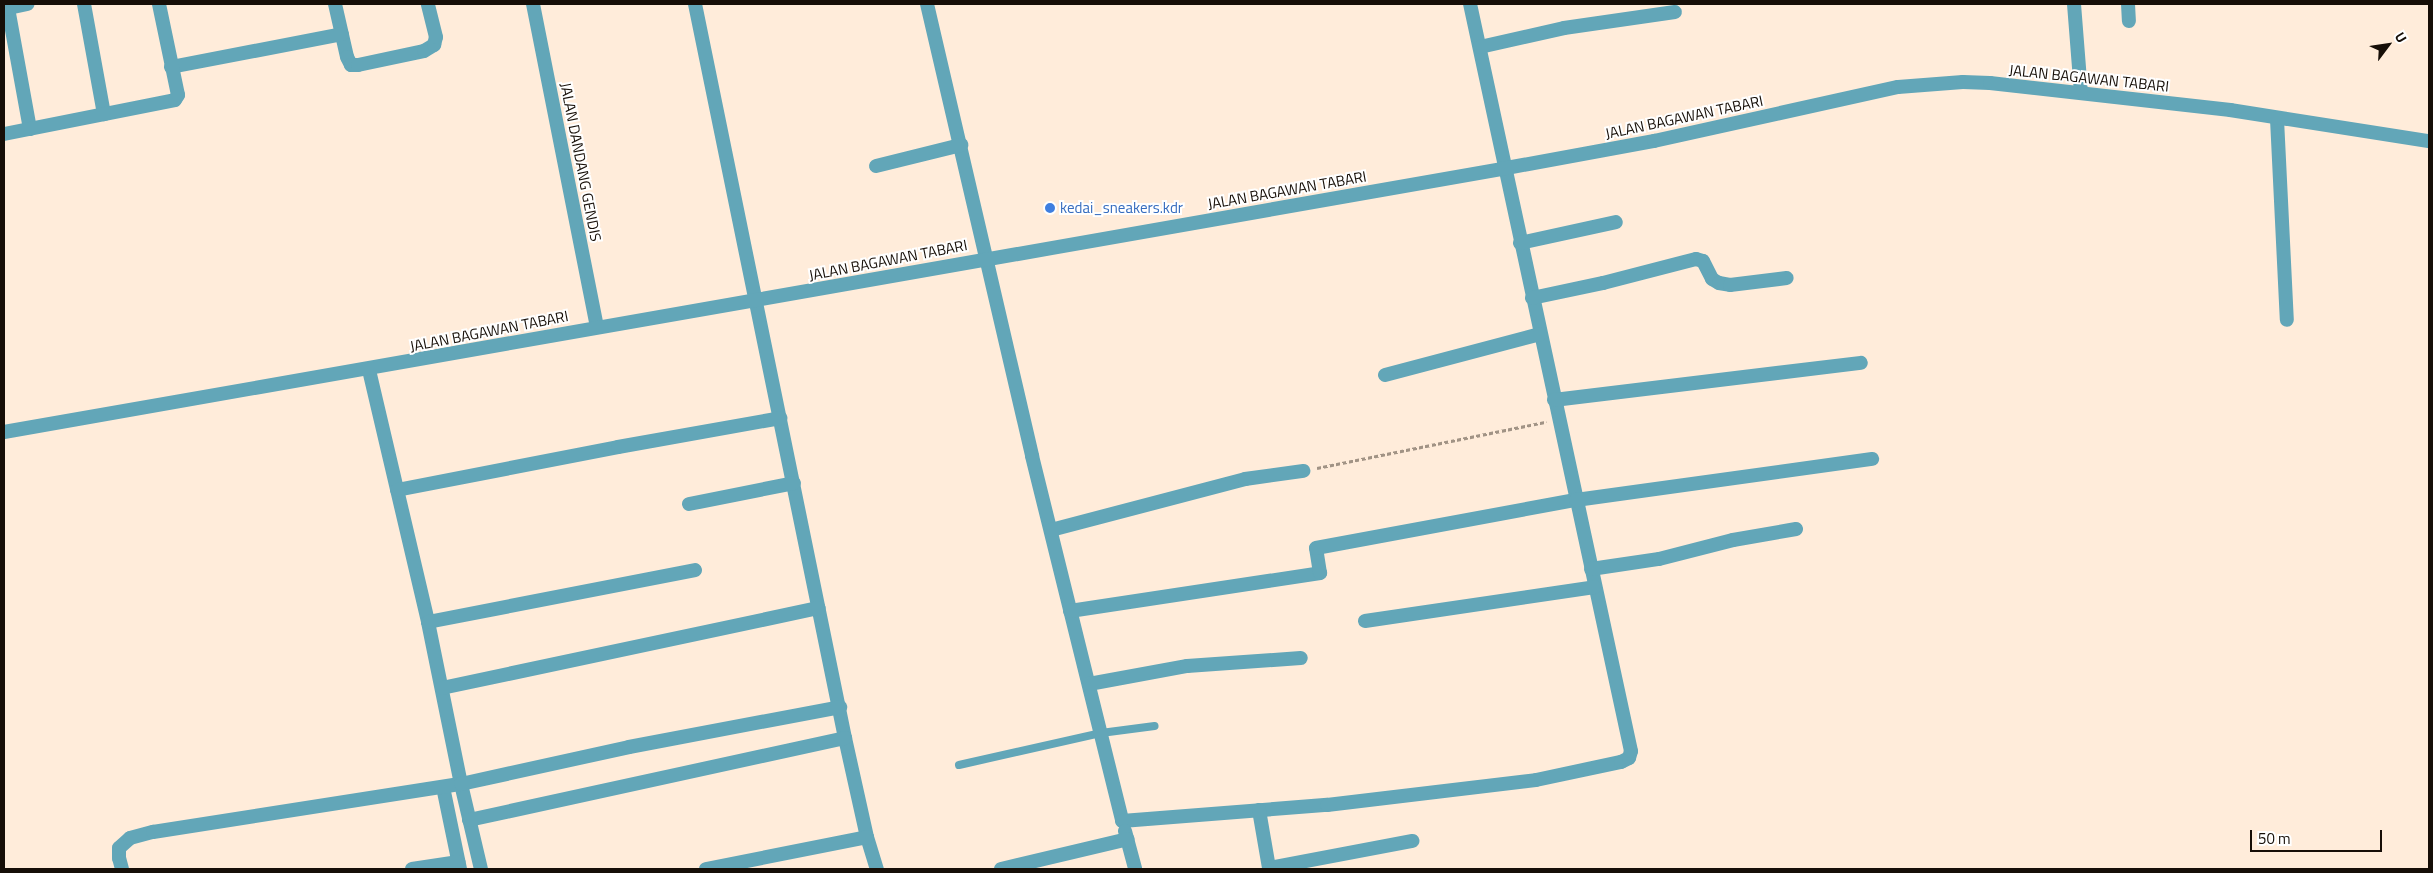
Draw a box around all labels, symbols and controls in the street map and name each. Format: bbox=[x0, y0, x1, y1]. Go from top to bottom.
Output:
north arrow bbox=[2363, 20, 2413, 70]
text: U bbox=[2390, 28, 2413, 46]
street label: JALAN BAGAWAN TABARI bbox=[2008, 61, 2170, 95]
street label: JALAN DANDANG GENDIS bbox=[557, 81, 605, 243]
street label: JALAN BAGAWAN TABARI bbox=[1603, 91, 1765, 143]
street label: JALAN BAGAWAN TABARI bbox=[1206, 167, 1368, 213]
place label: kedai_sneakers.kdr bbox=[1060, 199, 1183, 217]
marker: kedai_sneakers.kdr bbox=[1044, 202, 1056, 214]
street label: JALAN BAGAWAN TABARI bbox=[807, 236, 969, 284]
street label: JALAN BAGAWAN TABARI bbox=[408, 307, 570, 355]
scale bar bbox=[2253, 820, 2386, 852]
text: 50 m bbox=[2258, 827, 2291, 850]

